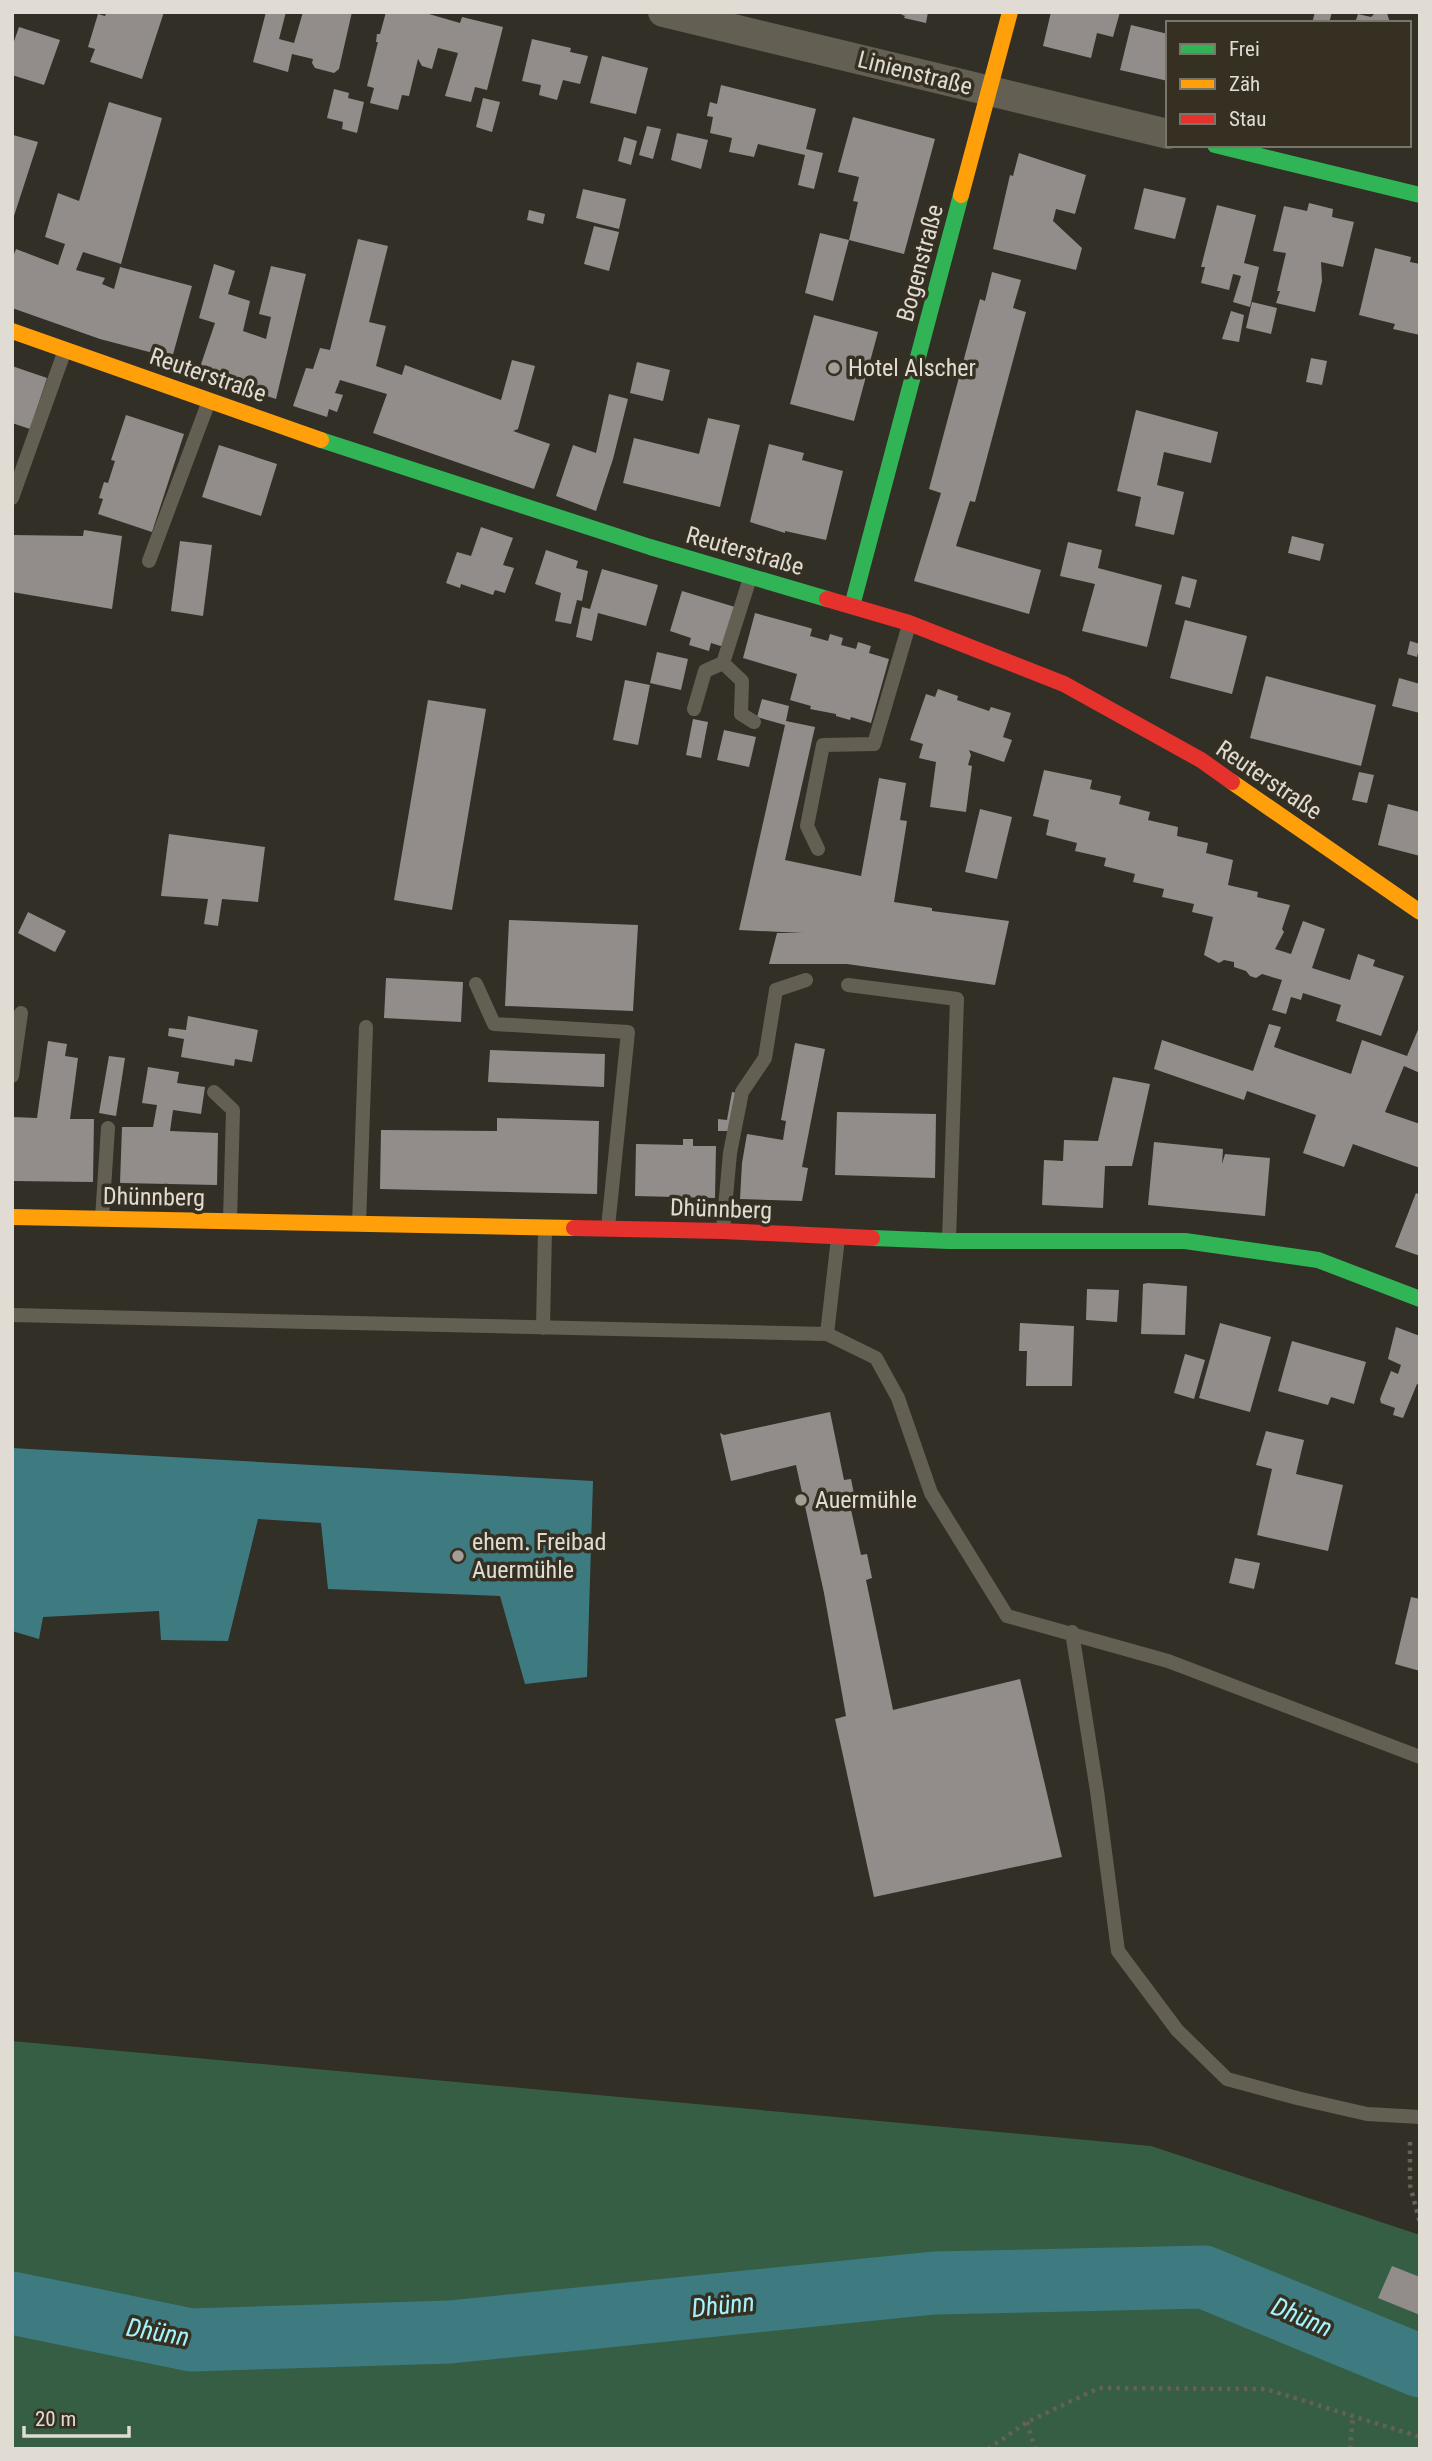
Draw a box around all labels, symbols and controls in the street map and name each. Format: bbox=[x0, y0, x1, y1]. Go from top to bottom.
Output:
legend bbox=[1166, 21, 1411, 147]
text: Frei bbox=[1229, 37, 1260, 61]
street label: Linienstraße bbox=[855, 45, 975, 101]
text: Zäh bbox=[1229, 72, 1260, 96]
text: Stau bbox=[1229, 107, 1266, 131]
street label: Bogenstraße bbox=[891, 201, 949, 325]
street label: Reuterstraße bbox=[146, 342, 270, 408]
place label: Hotel Alscher bbox=[848, 354, 976, 382]
marker: Hotel Alscher bbox=[826, 360, 842, 376]
street label: Reuterstraße bbox=[683, 521, 807, 581]
street label: Reuterstraße bbox=[1211, 734, 1327, 826]
street label: Dhünnberg bbox=[103, 1182, 205, 1212]
street label: Dhünnberg bbox=[669, 1193, 773, 1225]
place label: Auermühle bbox=[815, 1486, 917, 1514]
marker: Auermühle bbox=[793, 1492, 809, 1508]
place label: ehem. Freibad Auermühle bbox=[472, 1528, 606, 1584]
marker: ehem. Freibad Auermühle bbox=[450, 1548, 466, 1564]
water label: Dhünn bbox=[690, 2287, 756, 2323]
water label: Dhünn bbox=[1267, 2291, 1337, 2343]
water label: Dhünn bbox=[124, 2312, 192, 2352]
scale bar bbox=[24, 2394, 130, 2438]
text: 20 m bbox=[35, 2407, 76, 2431]

